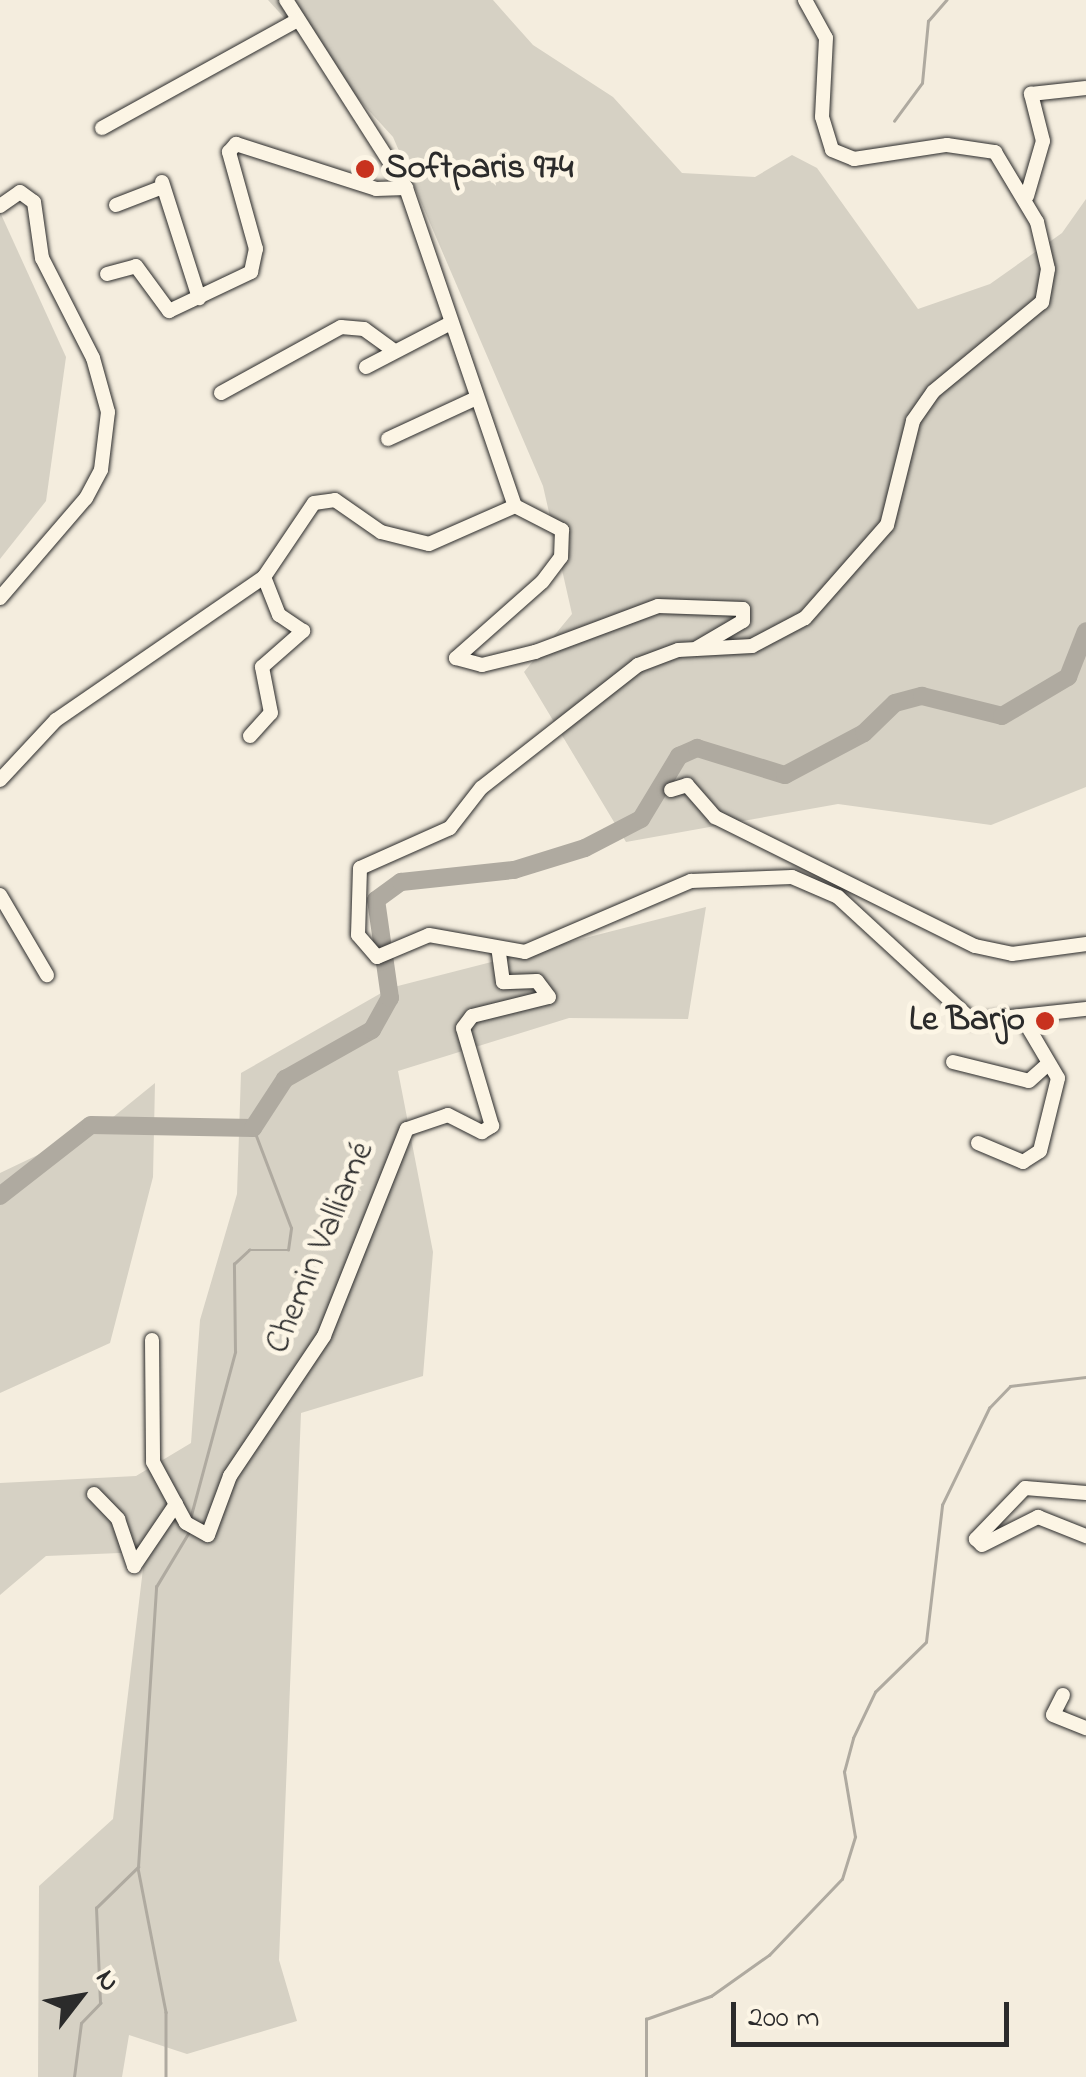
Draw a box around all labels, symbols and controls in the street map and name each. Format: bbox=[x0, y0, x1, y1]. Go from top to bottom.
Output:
place label: Softparis 974 bbox=[385, 148, 573, 190]
marker: Softparis 974 bbox=[354, 158, 376, 180]
place label: Le Barjo bbox=[909, 1000, 1025, 1042]
marker: Le Barjo bbox=[1034, 1010, 1056, 1032]
street label: Chemin Valliamé bbox=[257, 1136, 385, 1360]
north arrow bbox=[30, 1947, 130, 2047]
text: N bbox=[84, 1963, 129, 2000]
scale bar bbox=[736, 1982, 1014, 2044]
text: 200 m bbox=[748, 1997, 820, 2041]

